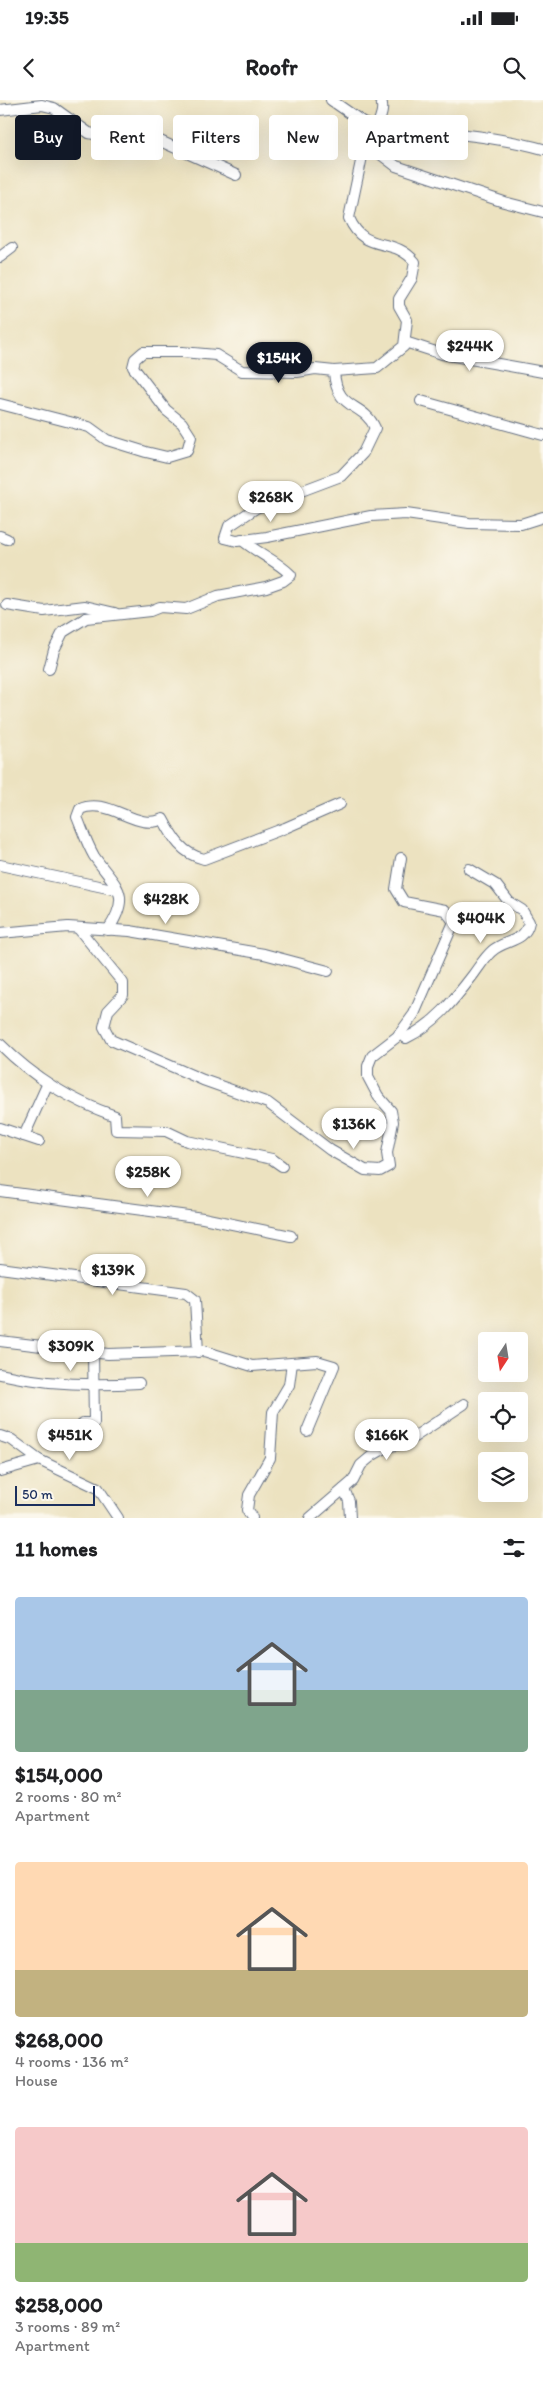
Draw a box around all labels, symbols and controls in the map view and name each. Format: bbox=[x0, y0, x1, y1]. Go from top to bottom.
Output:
text: 19:35 bbox=[25, 6, 69, 29]
icon: back bbox=[15, 54, 43, 82]
text: Roofr bbox=[245, 54, 298, 81]
icon: search bbox=[500, 54, 528, 82]
chip: Buy bbox=[15, 115, 81, 160]
chip: Rent bbox=[91, 115, 163, 160]
chip: Filters bbox=[173, 115, 259, 160]
chip: New bbox=[269, 115, 338, 160]
chip: Apartment bbox=[348, 115, 468, 160]
pin: $244K bbox=[435, 330, 505, 372]
text: $244K bbox=[447, 336, 493, 355]
pin: $154K bbox=[244, 342, 314, 384]
text: $154K bbox=[257, 348, 301, 367]
pin: $268K bbox=[236, 480, 306, 523]
text: $268K bbox=[249, 487, 293, 506]
pin: $428K bbox=[131, 882, 201, 925]
text: $428K bbox=[143, 889, 189, 908]
pin: $404K bbox=[446, 902, 516, 944]
text: $404K bbox=[457, 908, 505, 927]
pin: $136K bbox=[319, 1108, 389, 1150]
text: $136K bbox=[333, 1114, 375, 1133]
pin: $258K bbox=[113, 1156, 183, 1198]
text: $258K bbox=[126, 1162, 170, 1181]
pin: $139K bbox=[78, 1254, 148, 1296]
text: $139K bbox=[92, 1260, 134, 1279]
pin: $309K bbox=[36, 1330, 106, 1372]
north arrow bbox=[478, 1332, 528, 1382]
map controls bbox=[478, 1332, 528, 1502]
text: $309K bbox=[48, 1336, 94, 1355]
button: locate bbox=[478, 1392, 528, 1442]
pin: $451K bbox=[35, 1418, 105, 1461]
pin: $166K bbox=[352, 1418, 422, 1461]
text: $451K bbox=[48, 1425, 92, 1444]
text: $166K bbox=[366, 1425, 408, 1444]
button: layers bbox=[478, 1452, 528, 1502]
scale bar bbox=[15, 1483, 95, 1506]
text: 50 m bbox=[22, 1486, 53, 1503]
icon: filters bbox=[500, 1534, 528, 1562]
text: 11 homes bbox=[15, 1536, 98, 1561]
icon: home bbox=[227, 1629, 317, 1719]
text: $154,000 bbox=[15, 1762, 103, 1787]
text: 2 rooms · 80 m² bbox=[15, 1787, 121, 1806]
text: Apartment bbox=[15, 1806, 90, 1825]
icon: home bbox=[227, 1894, 317, 1984]
text: $268,000 bbox=[15, 2027, 103, 2052]
text: 4 rooms · 136 m² bbox=[15, 2052, 129, 2071]
text: House bbox=[15, 2071, 58, 2090]
icon: home bbox=[227, 2159, 317, 2249]
text: $258,000 bbox=[15, 2292, 103, 2317]
text: 3 rooms · 89 m² bbox=[15, 2317, 120, 2336]
text: Apartment bbox=[15, 2336, 90, 2355]

